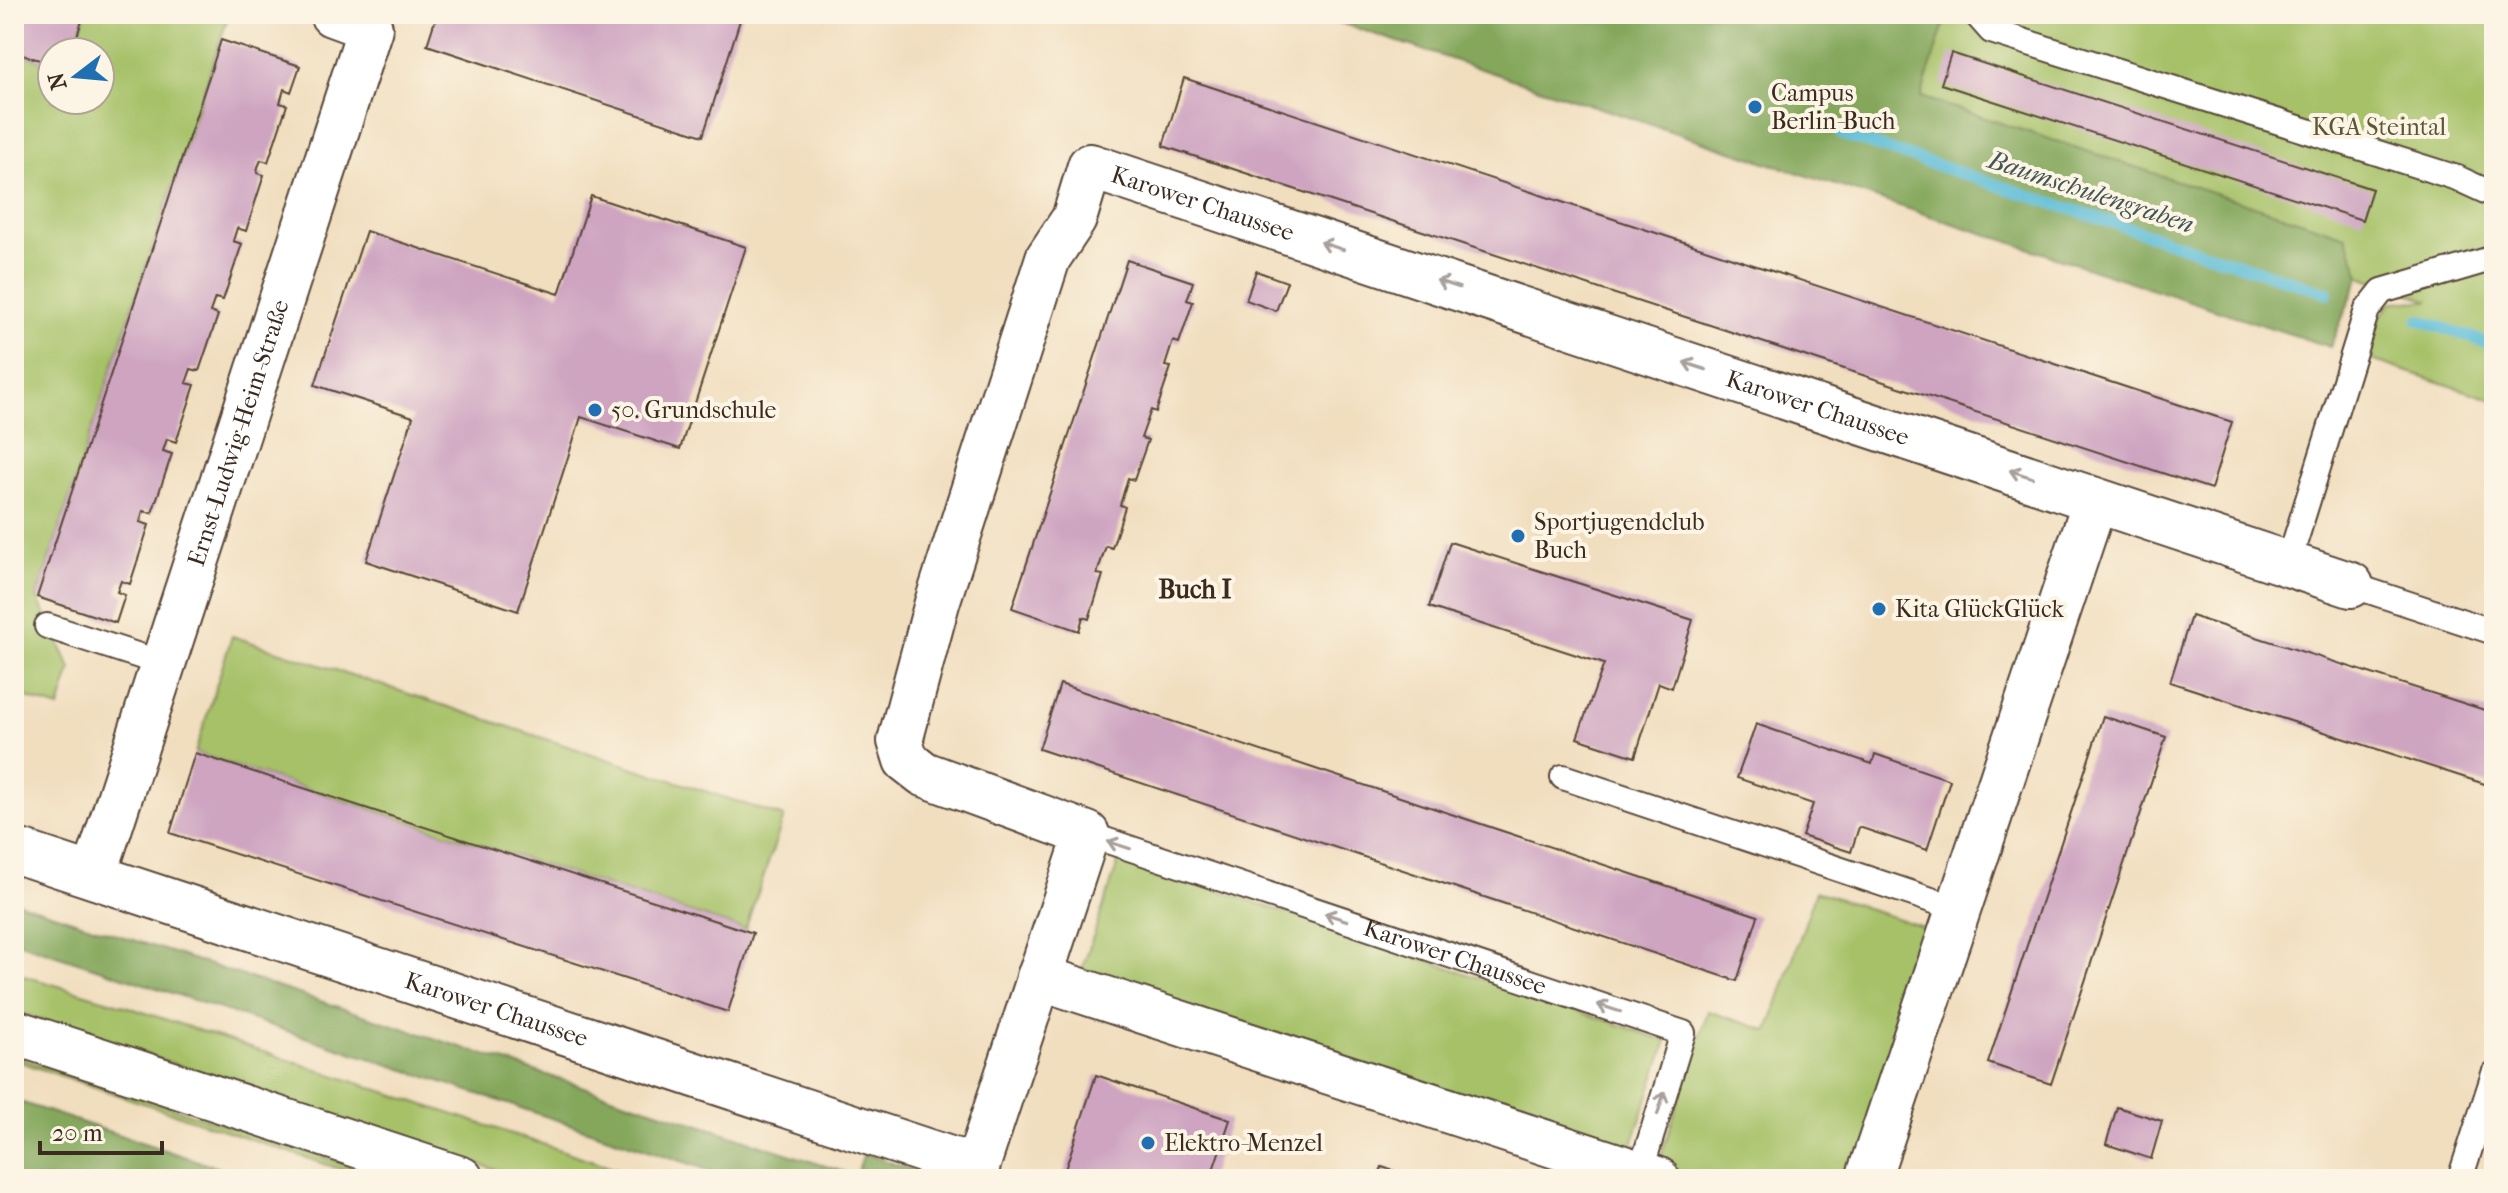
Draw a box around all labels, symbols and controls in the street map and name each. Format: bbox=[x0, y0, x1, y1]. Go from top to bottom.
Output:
north arrow bbox=[36, 36, 116, 116]
text: N bbox=[43, 69, 73, 93]
place label: Campus Berlin-Buch bbox=[1771, 79, 1896, 135]
marker: Campus Berlin-Buch bbox=[1746, 98, 1764, 116]
park label: KGA Steintal bbox=[2312, 113, 2446, 141]
water label: Baumschulengraben bbox=[1982, 144, 2198, 240]
street label: Karower Chaussee bbox=[1108, 160, 1298, 247]
one-way arrow bbox=[1320, 237, 1345, 252]
one-way arrow bbox=[1436, 275, 1461, 290]
street label: Ernst-Ludwig-Heim-Straße bbox=[182, 296, 295, 570]
one-way arrow bbox=[1683, 357, 1708, 372]
street label: Karower Chaussee bbox=[1723, 364, 1913, 451]
place label: 50. Grundschule bbox=[611, 396, 777, 424]
marker: 50. Grundschule bbox=[586, 401, 604, 419]
one-way arrow bbox=[2009, 466, 2034, 481]
place label: Sportjugendclub Buch bbox=[1534, 508, 1705, 564]
marker: Sportjugendclub Buch bbox=[1509, 527, 1527, 545]
district label: Buch I bbox=[1158, 574, 1232, 605]
place label: Kita GlückGlück bbox=[1895, 595, 2065, 623]
marker: Kita GlückGlück bbox=[1870, 600, 1888, 618]
one-way arrow bbox=[1107, 837, 1133, 852]
one-way arrow bbox=[1324, 909, 1349, 924]
street label: Karower Chaussee bbox=[1360, 913, 1550, 1000]
street label: Karower Chaussee bbox=[401, 966, 592, 1053]
one-way arrow bbox=[1597, 1000, 1622, 1015]
one-way arrow bbox=[1655, 1091, 1669, 1116]
scale bar bbox=[40, 1105, 162, 1155]
text: 20 m bbox=[52, 1119, 103, 1147]
place label: Elektro-Menzel bbox=[1164, 1129, 1323, 1157]
marker: Elektro-Menzel bbox=[1139, 1134, 1157, 1152]

